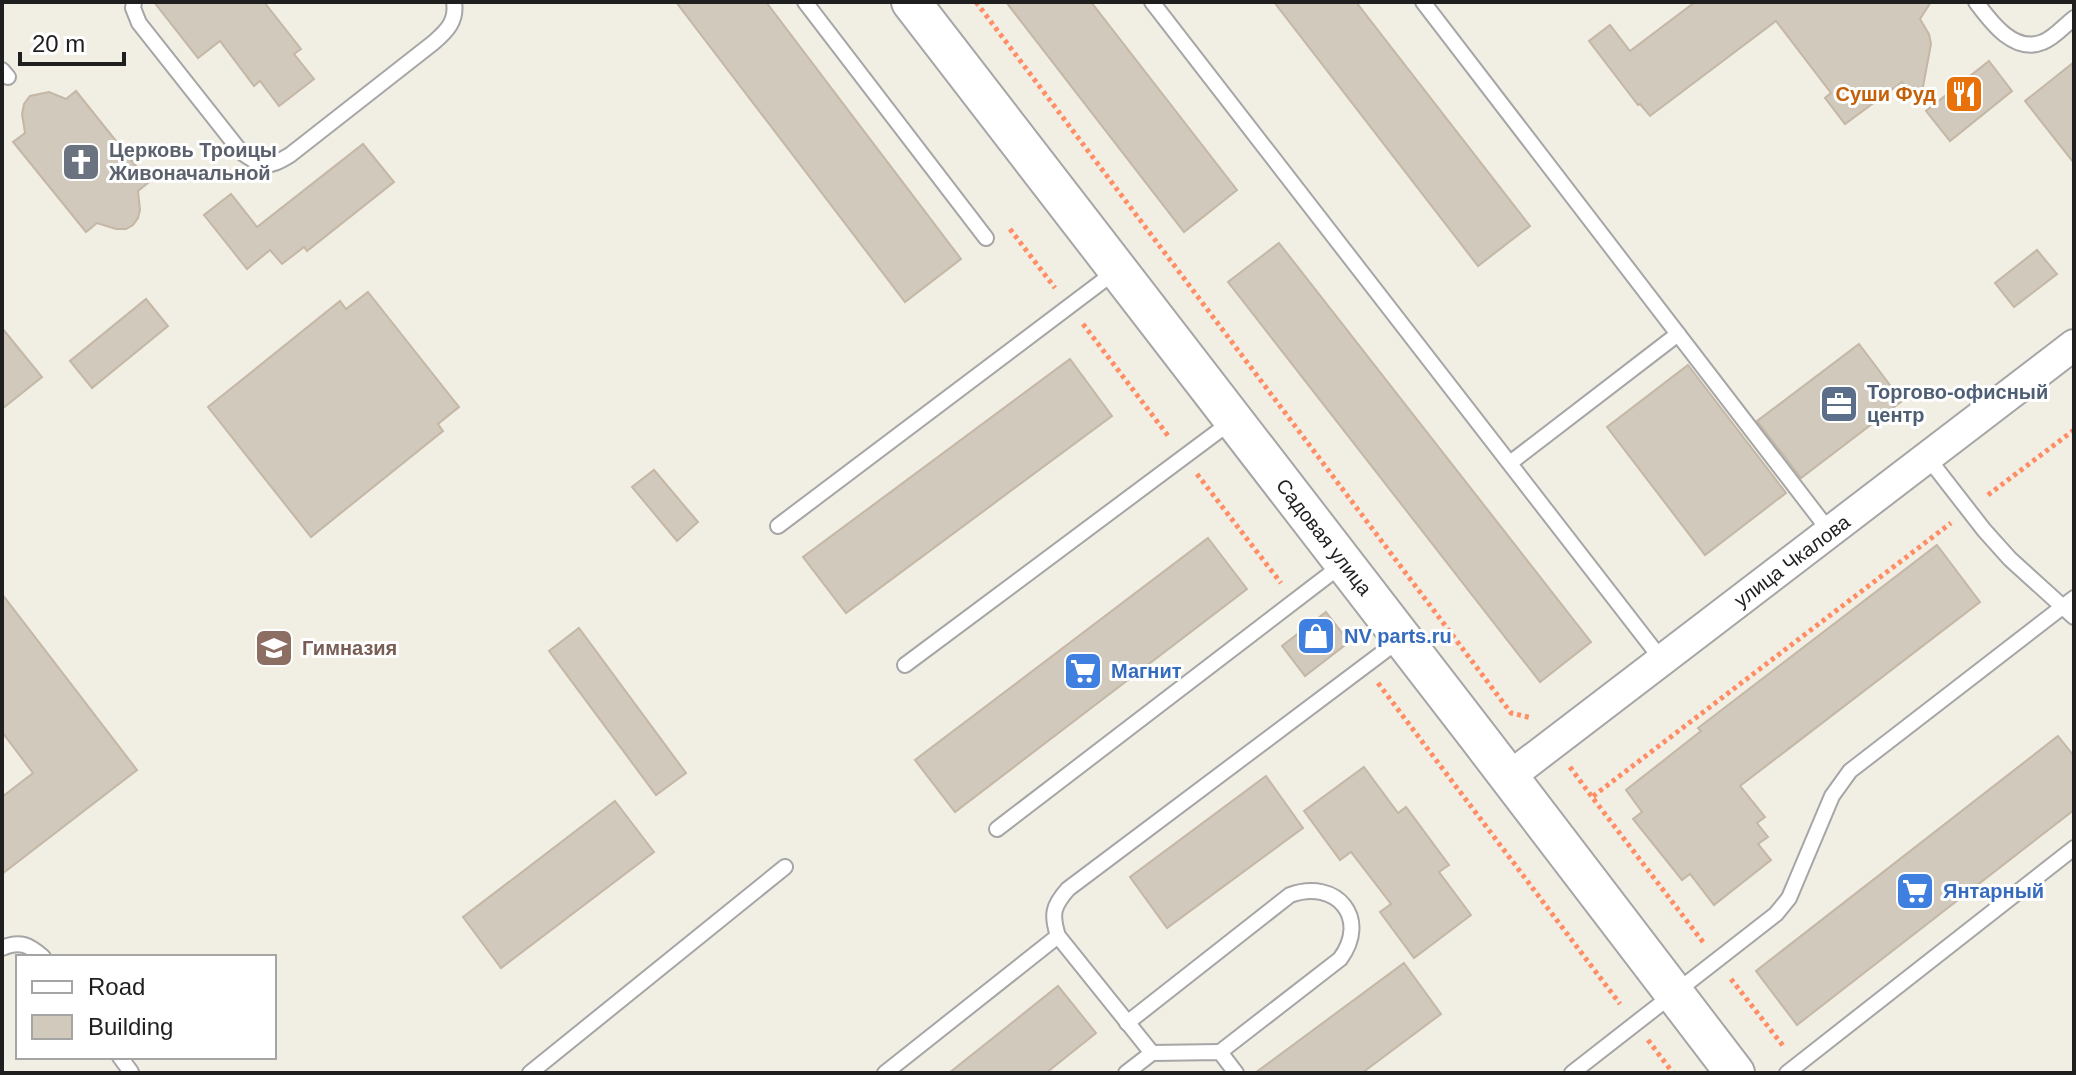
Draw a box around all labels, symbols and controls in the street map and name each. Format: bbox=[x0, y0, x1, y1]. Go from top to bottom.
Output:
scale bar bbox=[20, 16, 124, 66]
text: 20 m bbox=[32, 30, 85, 57]
restaurant icon: Суши Фуд bbox=[1943, 73, 1985, 115]
place label: Суши Фуд bbox=[1836, 83, 1936, 105]
place label: Церковь Троицы Живоначальной bbox=[108, 139, 277, 184]
church icon: Церковь Троицы Живоначальной bbox=[60, 141, 102, 183]
place label: Торгово-офисный центр bbox=[1867, 381, 2048, 426]
office icon: Торгово-офисный центр bbox=[1818, 383, 1860, 425]
street label: Садовая улица bbox=[1272, 474, 1377, 600]
street label: улица Чкалова bbox=[1730, 510, 1855, 612]
shop icon: NV parts.ru bbox=[1295, 615, 1337, 657]
place label: NV parts.ru bbox=[1344, 625, 1452, 647]
school or university icon: Гимназия bbox=[253, 627, 295, 669]
place label: Гимназия bbox=[302, 637, 397, 659]
supermarket icon: Магнит bbox=[1062, 650, 1104, 692]
place label: Магнит bbox=[1111, 660, 1182, 682]
supermarket icon: Янтарный bbox=[1894, 870, 1936, 912]
place label: Янтарный bbox=[1943, 880, 2044, 902]
legend bbox=[16, 955, 276, 1059]
text: Road bbox=[88, 973, 145, 1000]
text: Building bbox=[88, 1013, 173, 1040]

